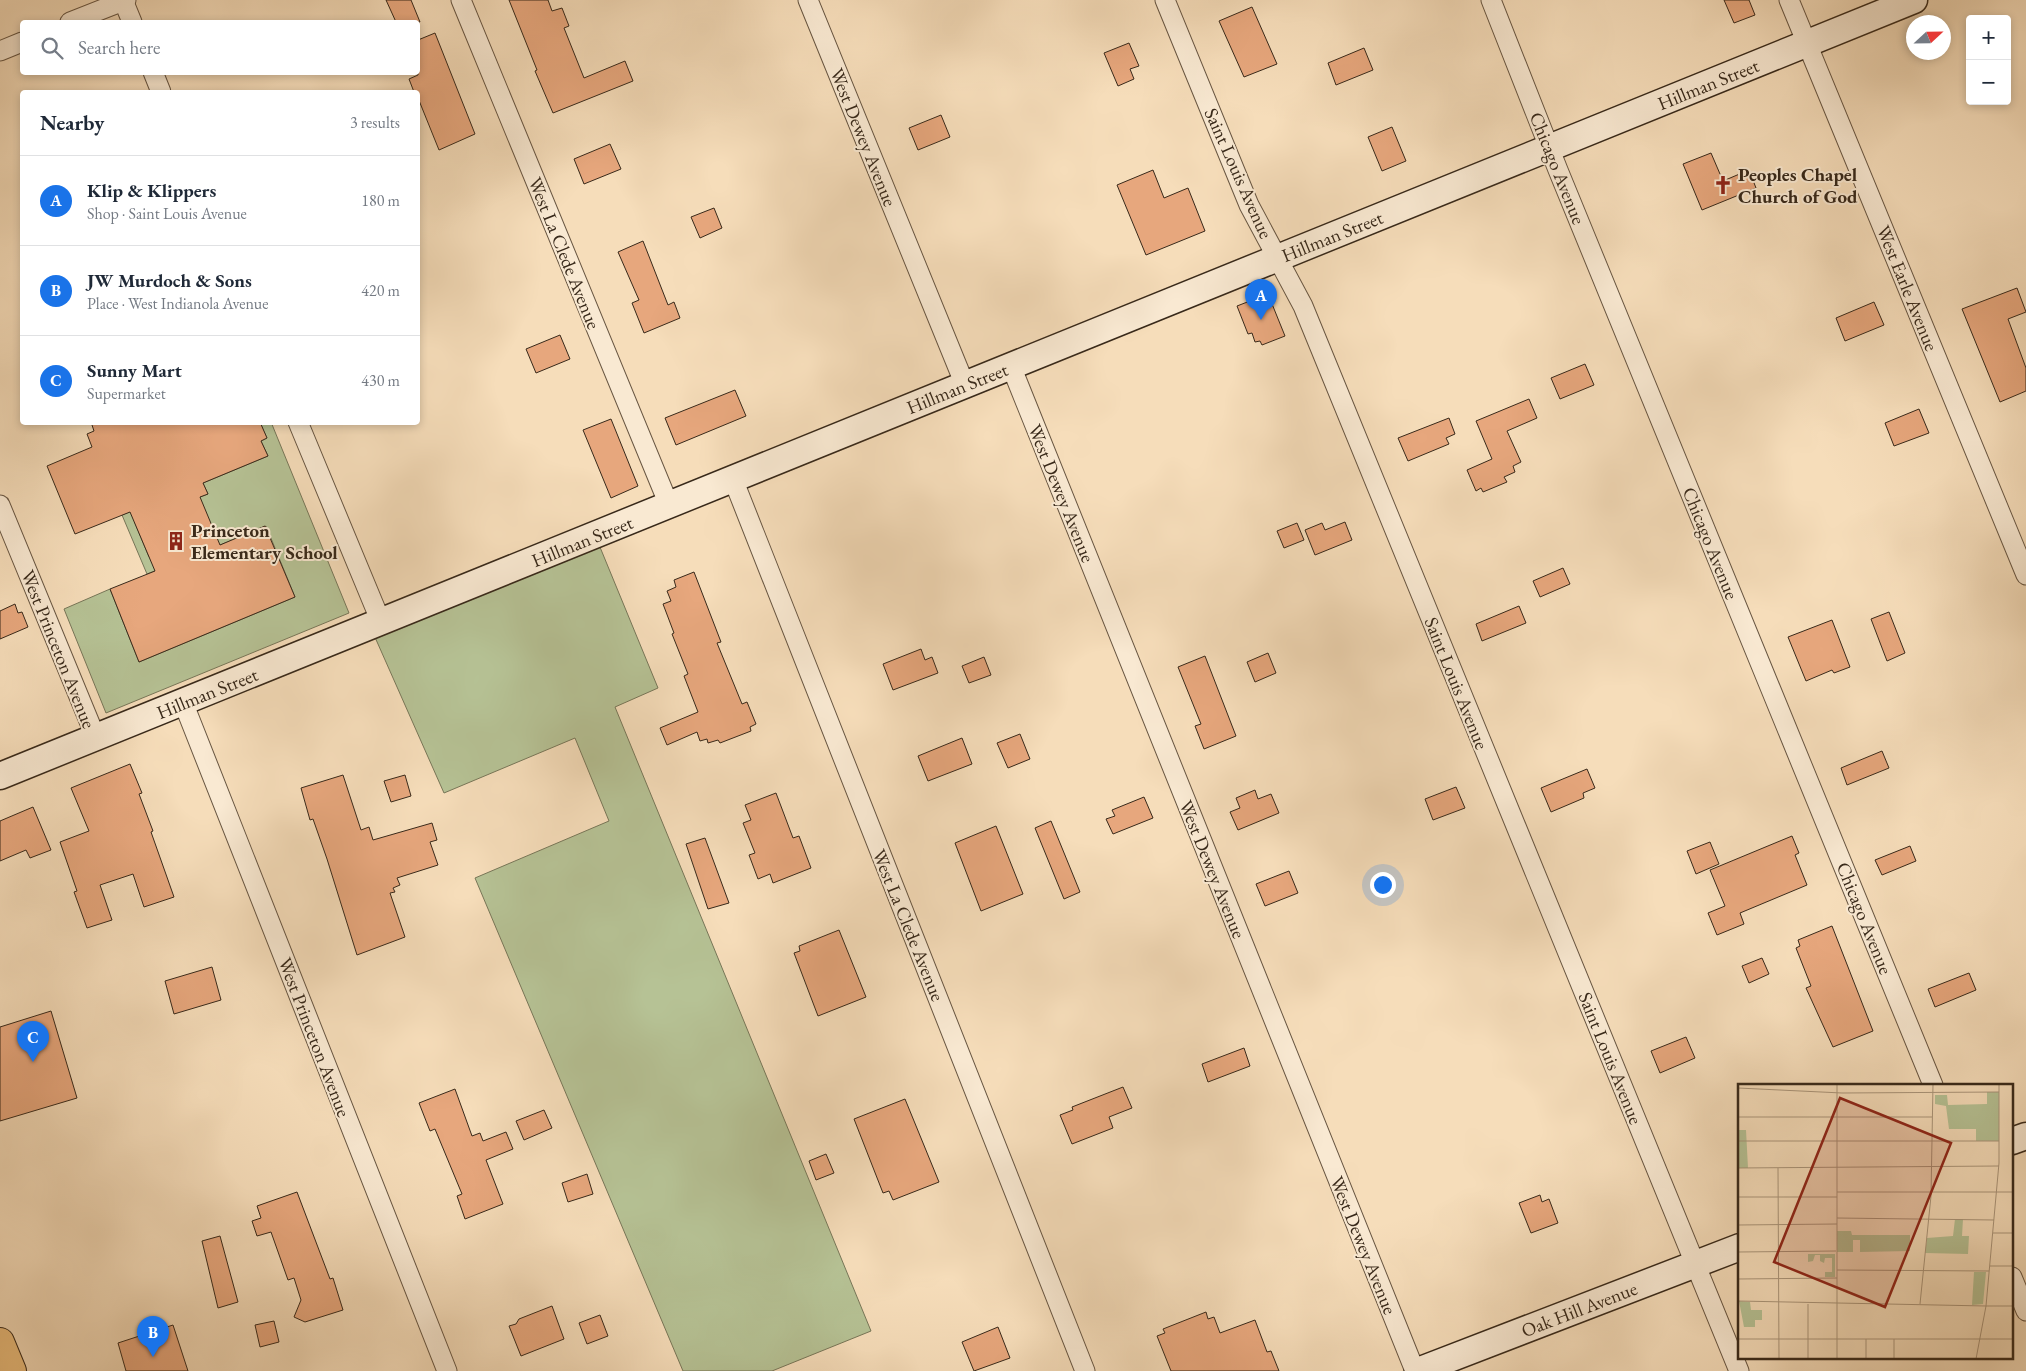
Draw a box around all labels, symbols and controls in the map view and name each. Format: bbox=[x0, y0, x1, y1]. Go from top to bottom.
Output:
north arrow bbox=[1906, 15, 1951, 60]
map controls bbox=[1966, 15, 2011, 105]
button: + bbox=[1966, 15, 2011, 60]
search box bbox=[20, 20, 420, 75]
icon: search bbox=[38, 34, 66, 62]
text: Search here bbox=[78, 35, 160, 60]
street label: Hillman Street bbox=[1654, 53, 1763, 116]
button: − bbox=[1966, 60, 2011, 105]
street label: West Dewey Avenue bbox=[824, 64, 903, 210]
street label: Saint Louis Avenue bbox=[1199, 104, 1279, 242]
street label: Chicago Avenue bbox=[1524, 108, 1591, 228]
text: Nearby bbox=[40, 109, 104, 136]
text: 3 results bbox=[350, 112, 400, 133]
place label: Peoples Chapel Church of God bbox=[1738, 162, 1858, 209]
street label: West La Clede Avenue bbox=[523, 173, 606, 333]
church icon: Peoples Chapel Church of God bbox=[1712, 174, 1734, 196]
text: Klip & Klippers bbox=[87, 178, 216, 203]
text: A bbox=[50, 190, 62, 211]
text: 180 m bbox=[361, 190, 400, 211]
text: Shop · Saint Louis Avenue bbox=[87, 203, 247, 224]
street label: Hillman Street bbox=[1278, 205, 1387, 268]
street label: West Earle Avenue bbox=[1871, 222, 1944, 355]
text: JW Murdoch & Sons bbox=[87, 268, 252, 293]
pin: A bbox=[1245, 279, 1277, 320]
text: B bbox=[51, 280, 61, 301]
text: 420 m bbox=[361, 280, 400, 301]
text: Place · West Indianola Avenue bbox=[87, 293, 269, 314]
street label: Hillman Street bbox=[903, 357, 1012, 420]
text: Sunny Mart bbox=[87, 358, 182, 383]
text: C bbox=[50, 370, 62, 391]
text: 430 m bbox=[361, 370, 400, 391]
text: Supermarket bbox=[87, 383, 166, 404]
street label: West Dewey Avenue bbox=[1022, 420, 1101, 566]
street label: Chicago Avenue bbox=[1677, 483, 1744, 603]
street label: Hillman Street bbox=[528, 510, 637, 573]
place label: Princeton Elementary School bbox=[191, 518, 338, 565]
building icon: Princeton Elementary School bbox=[165, 530, 187, 552]
street label: West Princeton Avenue bbox=[15, 566, 102, 732]
street label: Saint Louis Avenue bbox=[1419, 613, 1494, 753]
street label: Hillman Street bbox=[153, 662, 262, 725]
street label: West Dewey Avenue bbox=[1173, 796, 1252, 942]
street label: West La Clede Avenue bbox=[867, 845, 950, 1005]
street label: Chicago Avenue bbox=[1831, 858, 1898, 978]
your location bbox=[1370, 872, 1396, 898]
street label: West Princeton Avenue bbox=[273, 954, 356, 1120]
street label: Saint Louis Avenue bbox=[1573, 988, 1648, 1128]
pin: C bbox=[17, 1021, 49, 1062]
inset map bbox=[1738, 1084, 2014, 1358]
street label: West Dewey Avenue bbox=[1324, 1172, 1403, 1318]
street label: Oak Hill Avenue bbox=[1518, 1276, 1641, 1343]
pin: B bbox=[137, 1316, 169, 1357]

